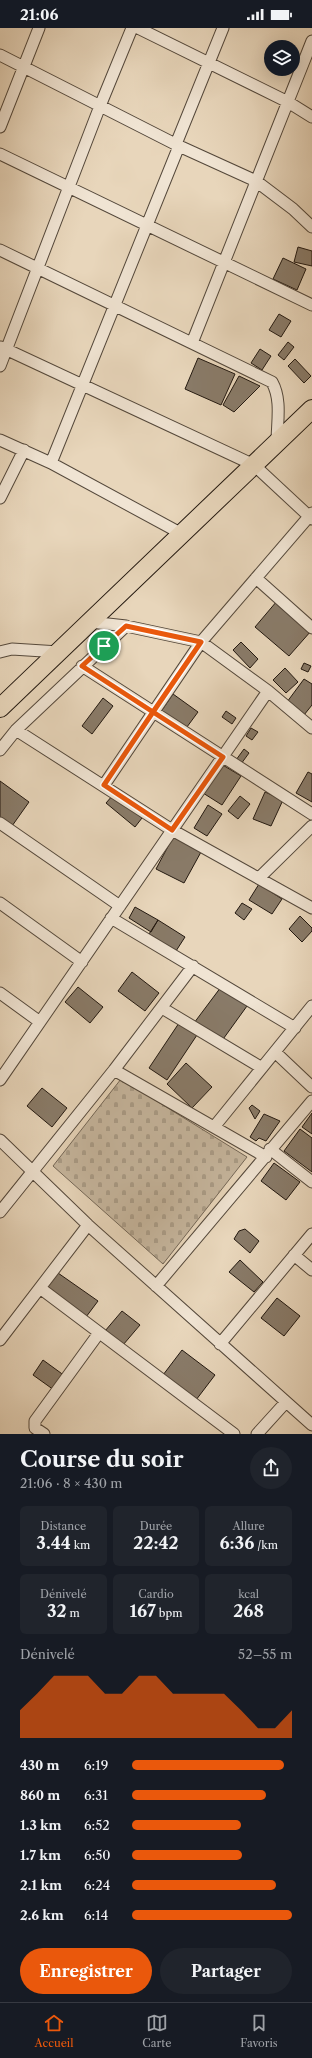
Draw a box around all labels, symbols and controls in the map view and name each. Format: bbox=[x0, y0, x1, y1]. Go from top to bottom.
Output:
text: 21:06 bbox=[20, 5, 59, 24]
map controls bbox=[264, 40, 300, 76]
button: layers bbox=[264, 40, 300, 76]
pin bbox=[87, 629, 121, 663]
icon: arrive bbox=[93, 635, 115, 657]
text: Course du soir bbox=[20, 1446, 183, 1473]
button: share bbox=[250, 1447, 292, 1489]
text: 21:06 · 8 × 430 m bbox=[20, 1475, 122, 1491]
text: Distance bbox=[41, 1519, 86, 1533]
text: Durée bbox=[140, 1519, 172, 1533]
text: Allure bbox=[233, 1519, 265, 1533]
text: 3.44 bbox=[36, 1533, 71, 1553]
text: 22:42 bbox=[133, 1533, 179, 1553]
text: 6:36 bbox=[219, 1533, 254, 1553]
text: km bbox=[71, 1538, 90, 1552]
text: /km bbox=[254, 1538, 278, 1552]
text: Dénivelé bbox=[40, 1587, 87, 1601]
text: Cardio bbox=[138, 1587, 174, 1601]
text: kcal bbox=[238, 1587, 259, 1601]
text: 32 bbox=[47, 1601, 67, 1621]
text: 167 bbox=[129, 1601, 156, 1621]
text: 268 bbox=[233, 1601, 264, 1621]
text: m bbox=[67, 1606, 80, 1620]
text: bpm bbox=[156, 1606, 183, 1620]
text: Dénivelé bbox=[20, 1646, 75, 1662]
text: 52–55 m bbox=[238, 1646, 292, 1662]
text: 430 m bbox=[20, 1757, 60, 1773]
text: 6:19 bbox=[84, 1757, 108, 1773]
text: 860 m bbox=[20, 1787, 60, 1803]
text: 6:31 bbox=[84, 1787, 108, 1803]
text: 1.3 km bbox=[20, 1817, 62, 1833]
text: 6:52 bbox=[84, 1817, 110, 1833]
text: 1.7 km bbox=[20, 1847, 61, 1863]
text: 6:50 bbox=[84, 1847, 111, 1863]
text: 2.1 km bbox=[20, 1877, 62, 1893]
text: 6:24 bbox=[84, 1877, 110, 1893]
text: 2.6 km bbox=[20, 1907, 64, 1923]
text: 6:14 bbox=[84, 1907, 108, 1923]
button: Enregistrer bbox=[20, 1948, 152, 1994]
button: Partager bbox=[160, 1948, 292, 1994]
tab: Accueil bbox=[34, 2012, 74, 2050]
tab: Carte bbox=[142, 2012, 171, 2050]
tab: Favoris bbox=[240, 2012, 278, 2050]

